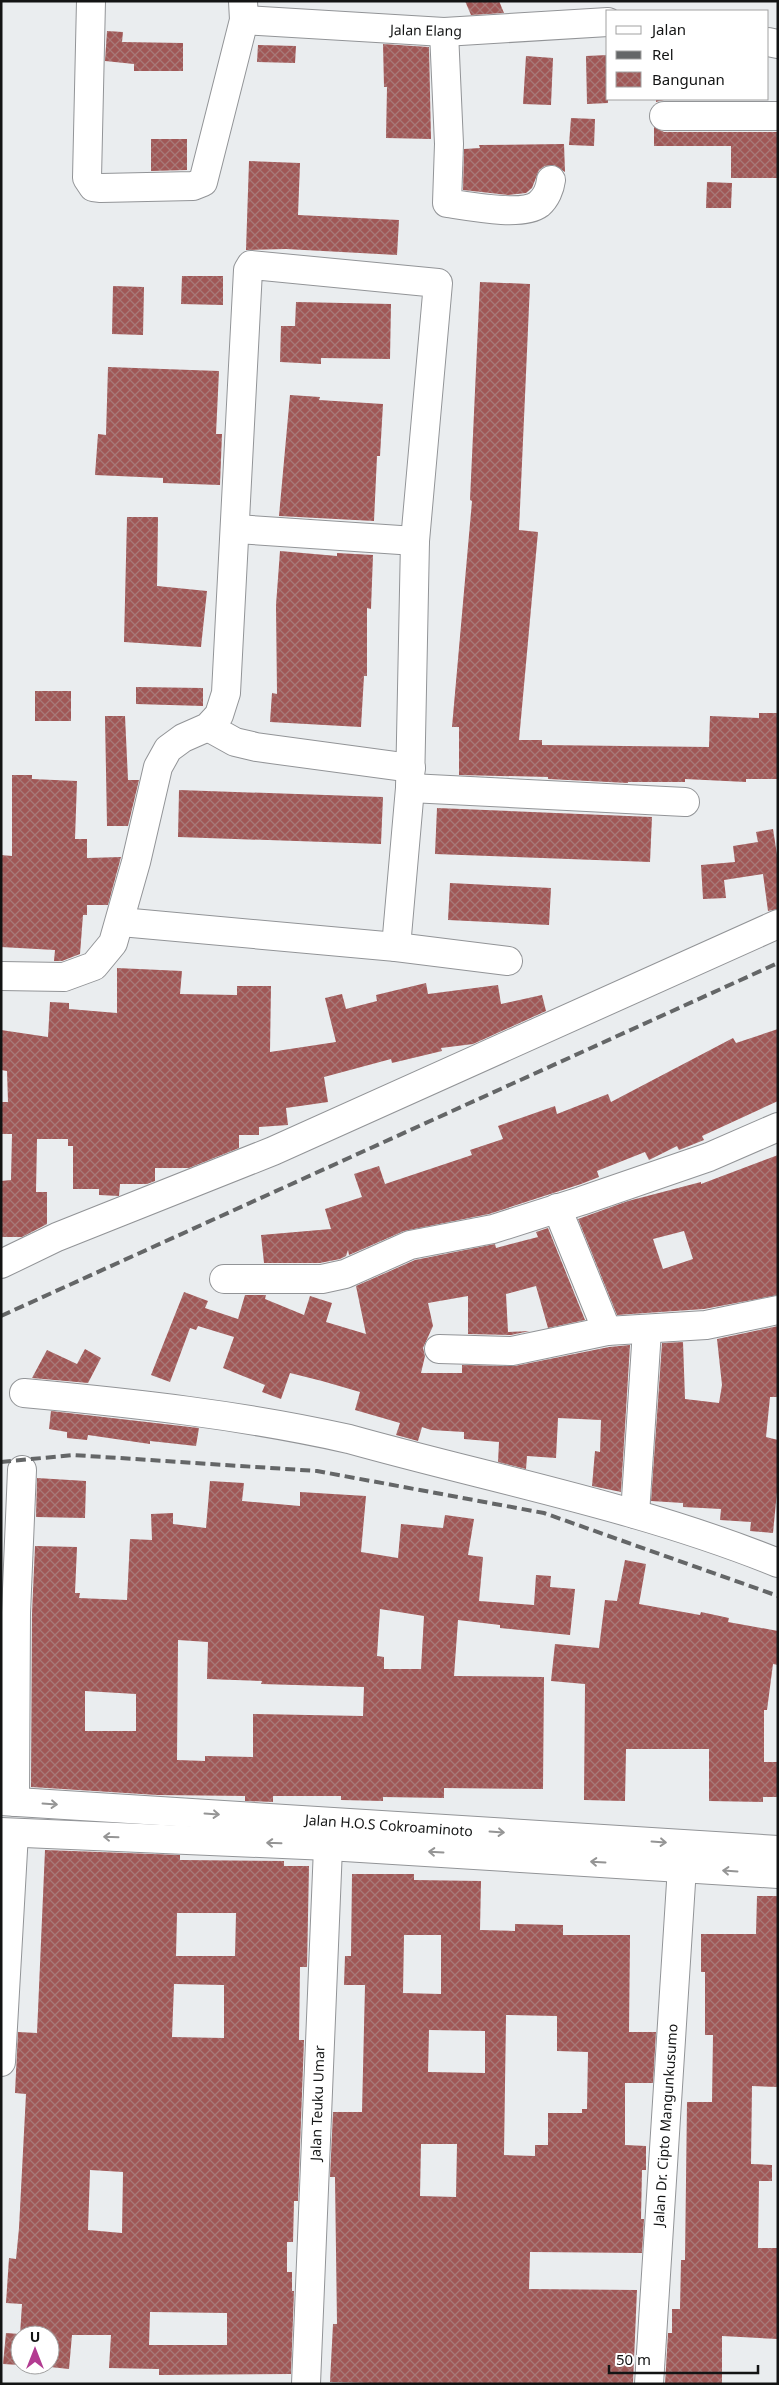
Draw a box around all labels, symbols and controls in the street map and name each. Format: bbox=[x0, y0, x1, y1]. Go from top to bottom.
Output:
legend bbox=[606, 10, 769, 100]
text: Jalan bbox=[650, 19, 686, 39]
street label: Jalan Elang bbox=[388, 20, 462, 40]
text: Rel bbox=[652, 44, 674, 64]
text: Bangunan bbox=[652, 69, 725, 89]
one-way arrow bbox=[42, 1799, 58, 1808]
one-way arrow bbox=[204, 1810, 220, 1819]
street label: Jalan H.O.S Cokroaminoto bbox=[302, 1810, 474, 1840]
one-way arrow bbox=[488, 1827, 504, 1836]
one-way arrow bbox=[104, 1832, 120, 1841]
one-way arrow bbox=[650, 1837, 666, 1846]
one-way arrow bbox=[266, 1839, 282, 1848]
one-way arrow bbox=[428, 1848, 444, 1857]
one-way arrow bbox=[590, 1857, 606, 1866]
one-way arrow bbox=[722, 1866, 738, 1875]
street label: Jalan Dr. Cipto Mangunkusumo bbox=[648, 2023, 682, 2229]
street label: Jalan Teuku Umar bbox=[305, 2045, 329, 2163]
north arrow bbox=[10, 2325, 60, 2375]
text: U bbox=[30, 2327, 40, 2346]
scale bar bbox=[609, 2342, 758, 2374]
text: 50 m bbox=[616, 2349, 651, 2369]

